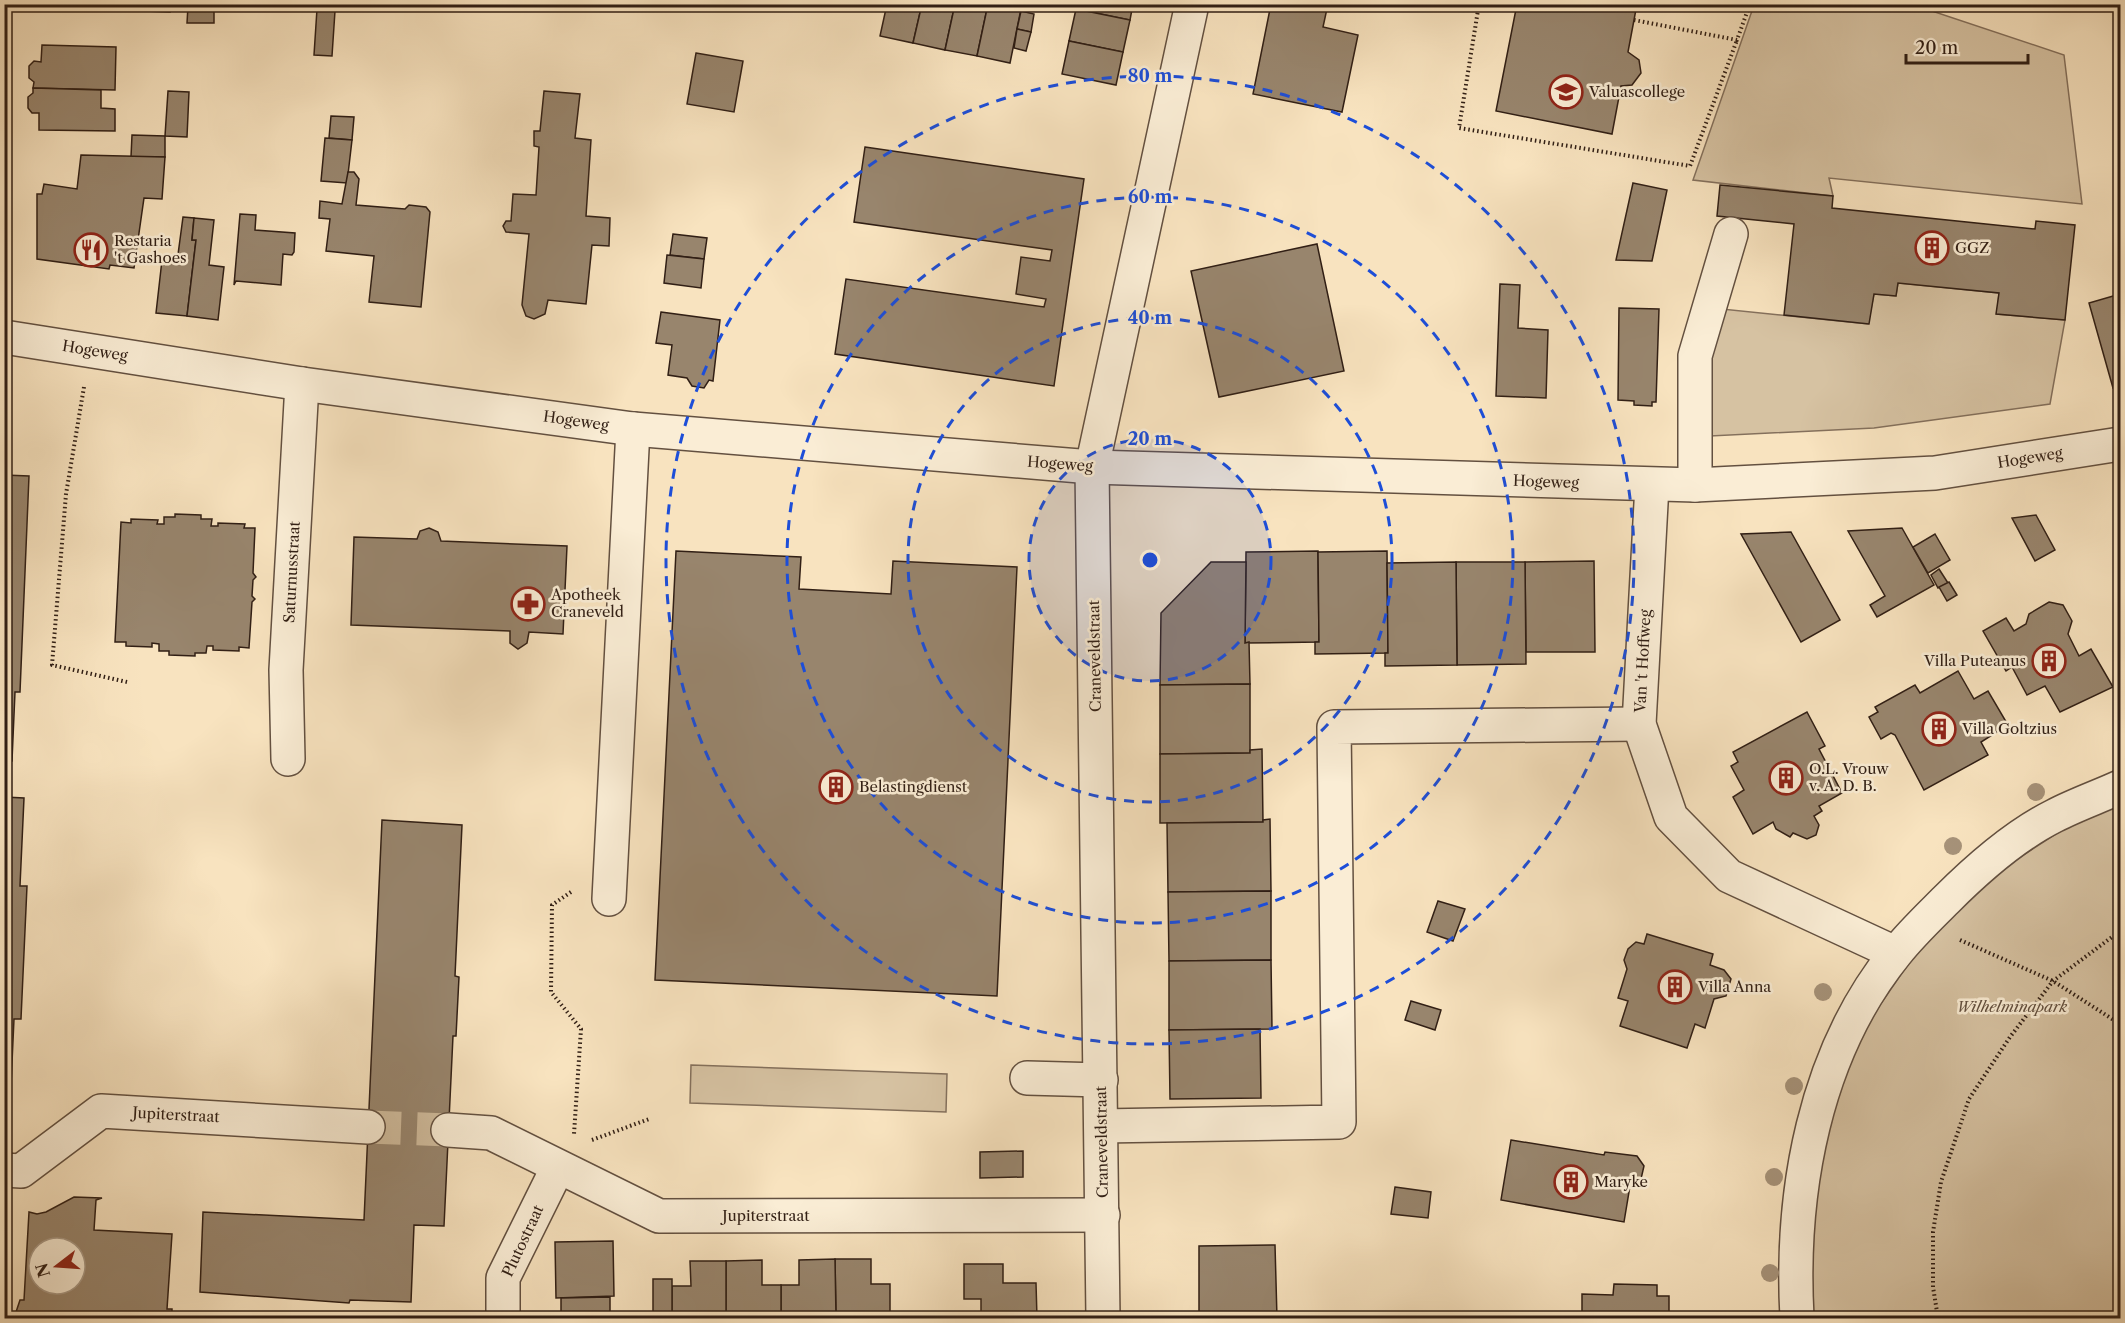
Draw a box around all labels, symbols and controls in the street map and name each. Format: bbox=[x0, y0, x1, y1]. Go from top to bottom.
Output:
scale bar bbox=[1906, 27, 2028, 65]
text: 20 m bbox=[1915, 37, 1959, 59]
text: 80 m bbox=[1127, 65, 1173, 87]
school or university icon: Valuascollege bbox=[1548, 74, 1584, 110]
place label: Valuascollege bbox=[1588, 82, 1685, 101]
text: 60 m bbox=[1128, 186, 1172, 208]
building icon: GGZ bbox=[1914, 230, 1950, 266]
place label: Restaria 't Gashoes bbox=[114, 231, 187, 267]
restaurant icon: Restaria 't Gashoes bbox=[73, 232, 109, 268]
place label: GGZ bbox=[1955, 238, 1989, 257]
text: 40 m bbox=[1128, 307, 1172, 329]
street label: Hogeweg bbox=[61, 336, 129, 365]
street label: Hogeweg bbox=[542, 407, 610, 435]
text: 20 m bbox=[1128, 428, 1172, 450]
street label: Hogeweg bbox=[1996, 443, 2064, 472]
street label: Hogeweg bbox=[1026, 452, 1094, 475]
street label: Hogeweg bbox=[1513, 471, 1579, 492]
street label: Saturnusstraat bbox=[279, 520, 304, 623]
centre of rings bbox=[1140, 550, 1160, 570]
place label: Apotheek Craneveld bbox=[550, 585, 624, 621]
pharmacy icon: Apotheek Craneveld bbox=[510, 586, 546, 622]
street label: Craneveldstraat bbox=[1084, 599, 1105, 712]
street label: Van 't Hoffweg bbox=[1630, 609, 1655, 714]
building icon: Villa Puteanus bbox=[2031, 643, 2067, 679]
place label: Villa Puteanus bbox=[1923, 651, 2026, 670]
building icon: Villa Goltzius bbox=[1921, 711, 1957, 747]
place label: Villa Goltzius bbox=[1961, 719, 2057, 738]
place label: O.L. Vrouw v. A. D. B. bbox=[1808, 759, 1889, 795]
building icon: O.L. Vrouw v. A. D. B. bbox=[1768, 760, 1804, 796]
building icon: Belastingdienst bbox=[818, 769, 854, 805]
place label: Belastingdienst bbox=[859, 777, 968, 796]
building icon: Villa Anna bbox=[1657, 969, 1693, 1005]
place label: Villa Anna bbox=[1697, 977, 1771, 996]
park label: Wilhelminapark bbox=[1957, 997, 2068, 1016]
street label: Craneveldstraat bbox=[1091, 1085, 1112, 1198]
street label: Jupiterstraat bbox=[130, 1103, 221, 1126]
building icon: Maryke bbox=[1553, 1164, 1589, 1200]
place label: Maryke bbox=[1594, 1172, 1648, 1191]
street label: Plutostraat bbox=[498, 1201, 548, 1280]
street label: Jupiterstraat bbox=[720, 1206, 810, 1225]
north arrow bbox=[27, 1236, 87, 1296]
text: N bbox=[31, 1261, 54, 1280]

